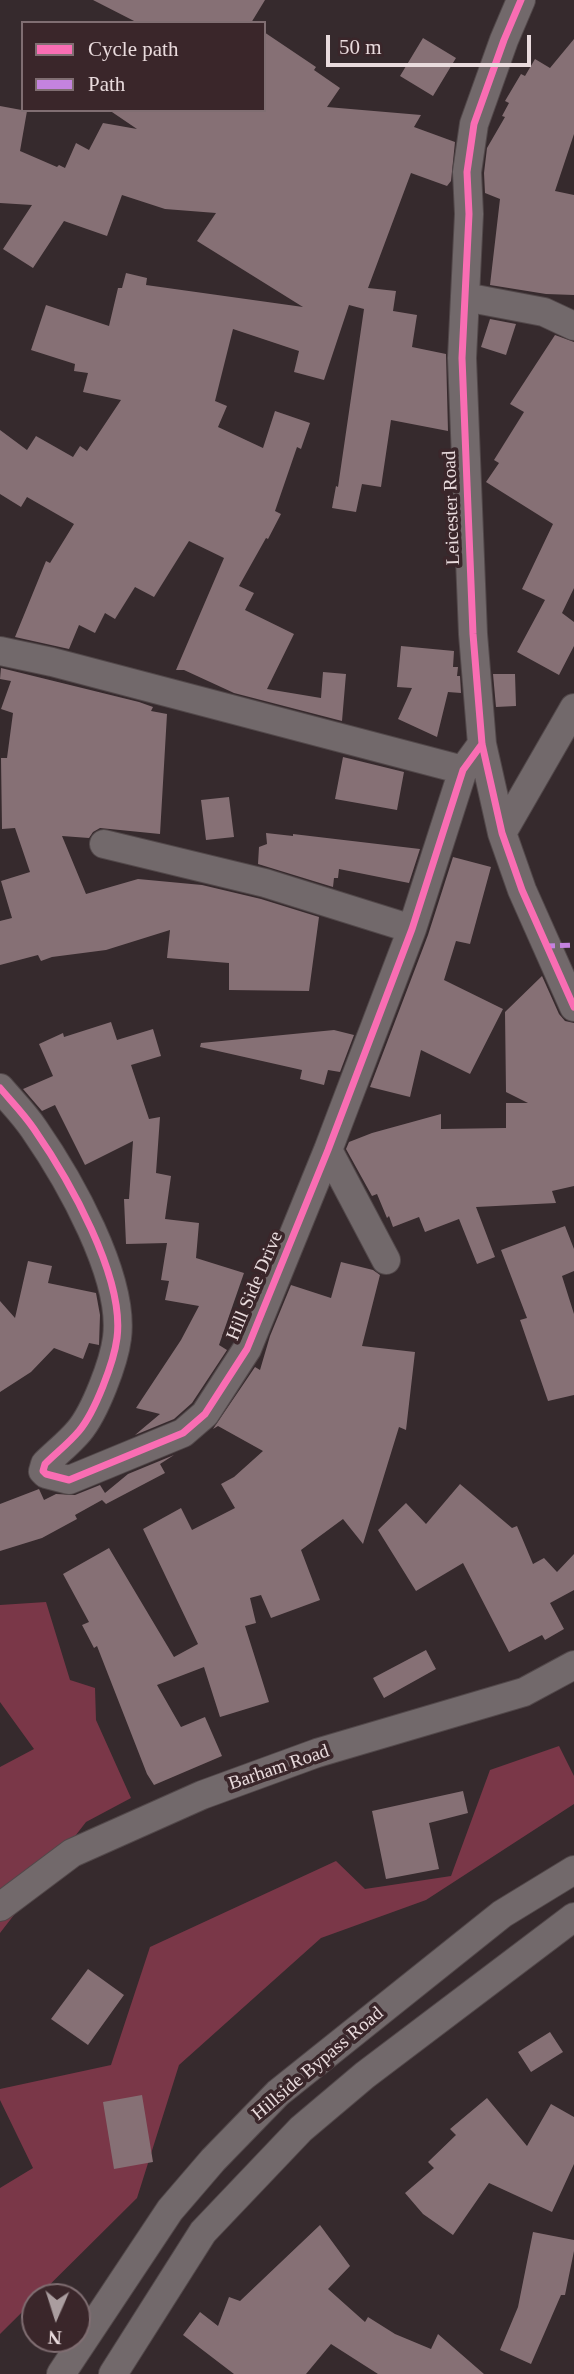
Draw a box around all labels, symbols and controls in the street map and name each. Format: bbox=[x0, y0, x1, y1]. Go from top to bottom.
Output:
legend bbox=[21, 21, 266, 112]
scale bar bbox=[329, 21, 534, 65]
text: 50 m bbox=[339, 35, 382, 59]
text: Cycle path bbox=[88, 37, 178, 61]
text: Path bbox=[88, 72, 125, 96]
street label: Leicester Road bbox=[439, 450, 465, 566]
street label: Hill Side Drive bbox=[222, 1228, 288, 1344]
street label: Barham Road bbox=[226, 1740, 332, 1796]
street label: Hillside Bypass Road bbox=[248, 2002, 388, 2126]
north arrow bbox=[21, 2283, 91, 2353]
text: N bbox=[48, 2327, 62, 2348]

